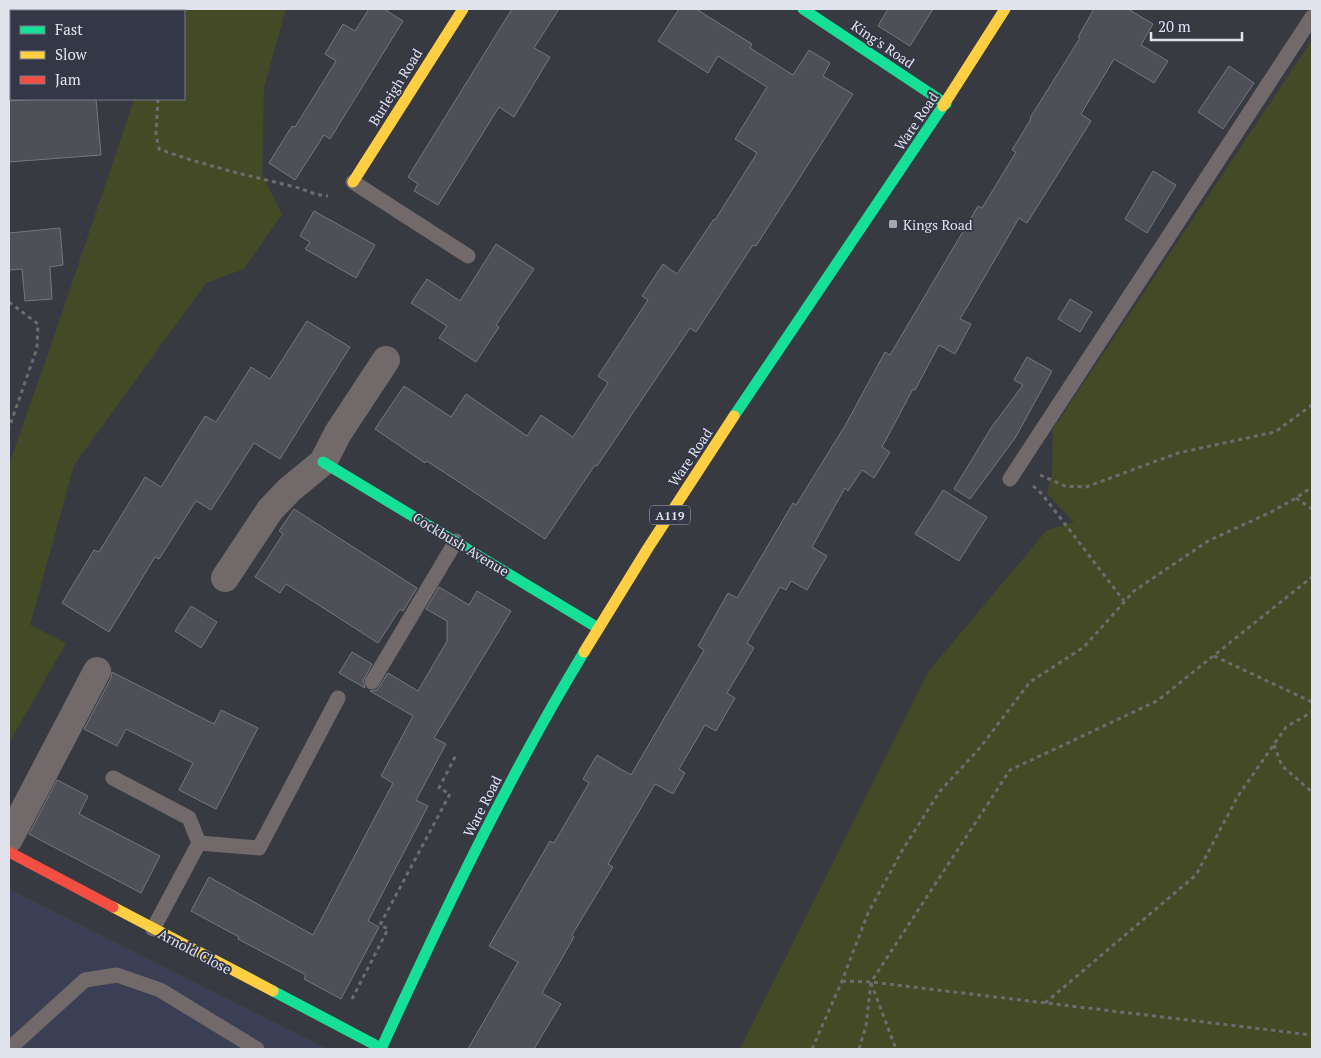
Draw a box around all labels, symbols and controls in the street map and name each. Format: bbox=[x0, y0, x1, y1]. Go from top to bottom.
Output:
legend bbox=[10, 10, 185, 100]
scale bar bbox=[1151, 10, 1242, 42]
street label: King's Road bbox=[848, 16, 918, 72]
text: 20 m bbox=[1158, 16, 1191, 36]
text: Fast bbox=[55, 19, 83, 39]
text: Slow bbox=[55, 44, 88, 64]
street label: Burleigh Road bbox=[364, 45, 426, 129]
text: Jam bbox=[55, 69, 81, 89]
street label: Ware Road bbox=[890, 88, 943, 154]
place label: Kings Road bbox=[903, 215, 973, 234]
marker: Kings Road bbox=[887, 218, 899, 230]
street label: Ware Road bbox=[664, 424, 717, 490]
road number: A119 bbox=[650, 506, 690, 524]
street label: Cockbush Avenue bbox=[409, 508, 513, 580]
street label: Ware Road bbox=[458, 772, 506, 840]
street label: Arnold Close bbox=[155, 924, 235, 978]

